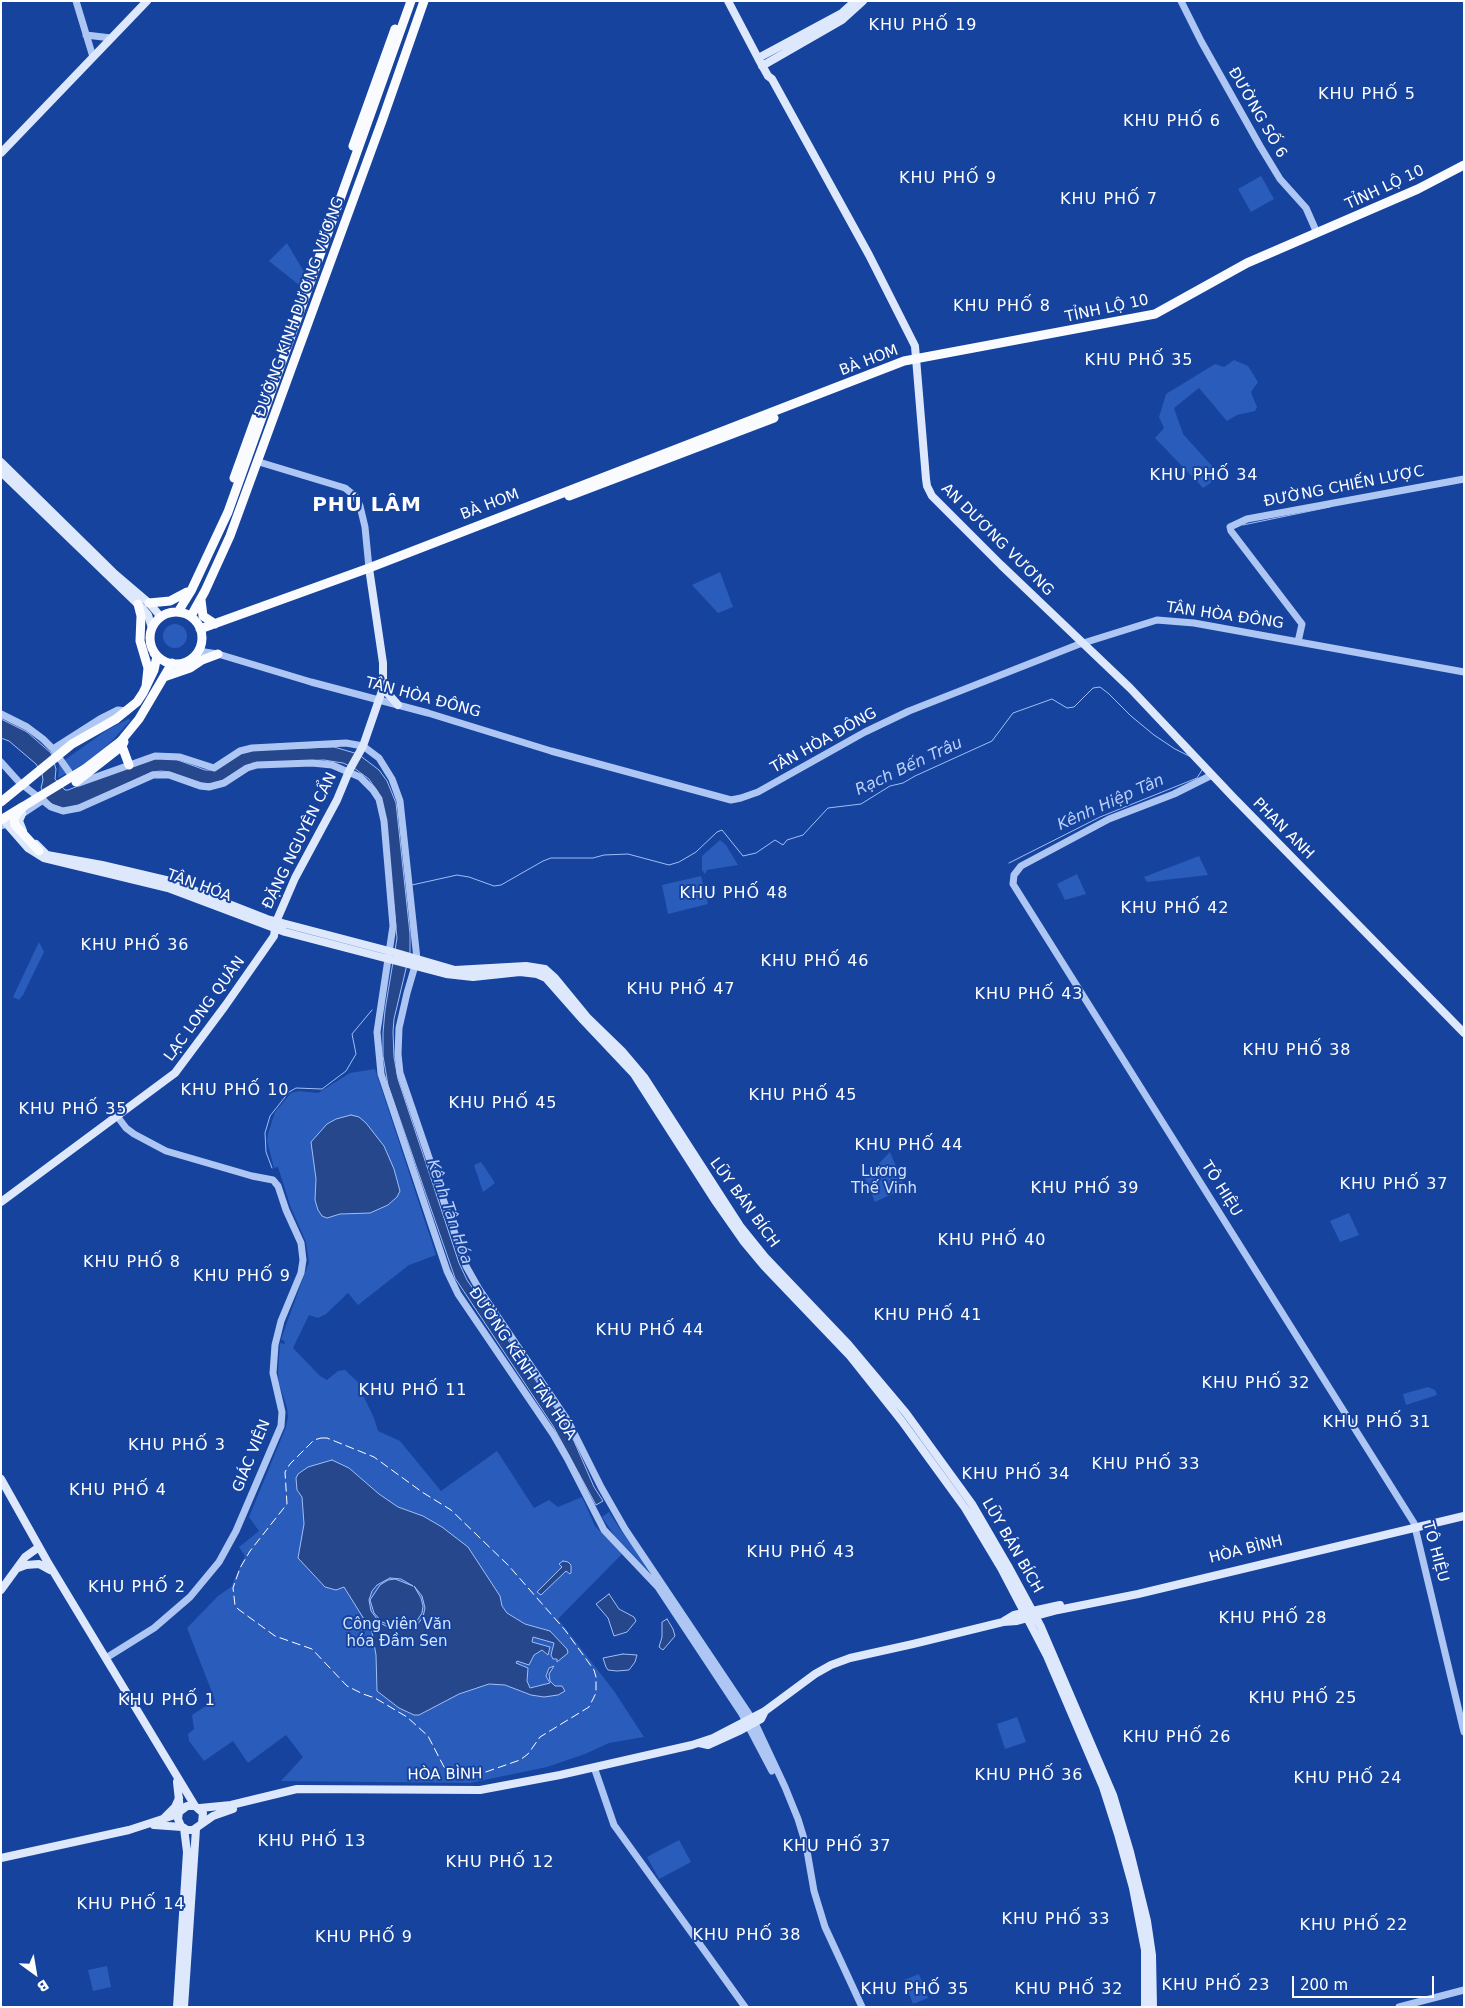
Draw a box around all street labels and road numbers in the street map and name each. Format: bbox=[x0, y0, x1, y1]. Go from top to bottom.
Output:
street label: ĐƯỜNG SỐ 6 bbox=[1224, 65, 1290, 161]
street label: TỈNH LỘ 10 bbox=[1343, 162, 1427, 214]
street label: ĐƯỜNG KINH DƯƠNG VƯƠNG bbox=[252, 195, 348, 419]
street label: TỈNH LỘ 10 bbox=[1064, 291, 1150, 327]
street label: BÀ HOM bbox=[837, 342, 901, 380]
street label: ĐƯỜNG CHIẾN LƯỢC bbox=[1262, 463, 1426, 511]
street label: AN DƯƠNG VƯƠNG bbox=[937, 480, 1057, 600]
street label: BÀ HOM bbox=[458, 486, 522, 524]
street label: TÂN HÒA ĐÔNG bbox=[1165, 599, 1285, 633]
street label: TÂN HÒA ĐÔNG bbox=[364, 674, 482, 722]
street label: TÂN HÒA ĐÔNG bbox=[768, 704, 880, 778]
street label: ĐẶNG NGUYÊN CẨN bbox=[259, 770, 341, 912]
street label: PHAN ANH bbox=[1249, 795, 1317, 863]
street label: TÂN HÓA bbox=[164, 866, 234, 906]
street label: LẠC LONG QUÂN bbox=[161, 953, 249, 1065]
street label: LŨY BÁN BÍCH bbox=[705, 1155, 783, 1251]
street label: TÔ HIỆU bbox=[1197, 1158, 1245, 1220]
street label: ĐƯỜNG KÊNH TÂN HÓA bbox=[464, 1284, 580, 1444]
street label: GIÁC VIÊN bbox=[229, 1417, 275, 1495]
street label: LŨY BÁN BÍCH bbox=[978, 1495, 1046, 1597]
street label: TÔ HIỆU bbox=[1418, 1520, 1452, 1584]
street label: HÒA BÌNH bbox=[1207, 1532, 1285, 1568]
street label: HÒA BÌNH bbox=[407, 1765, 483, 1785]

